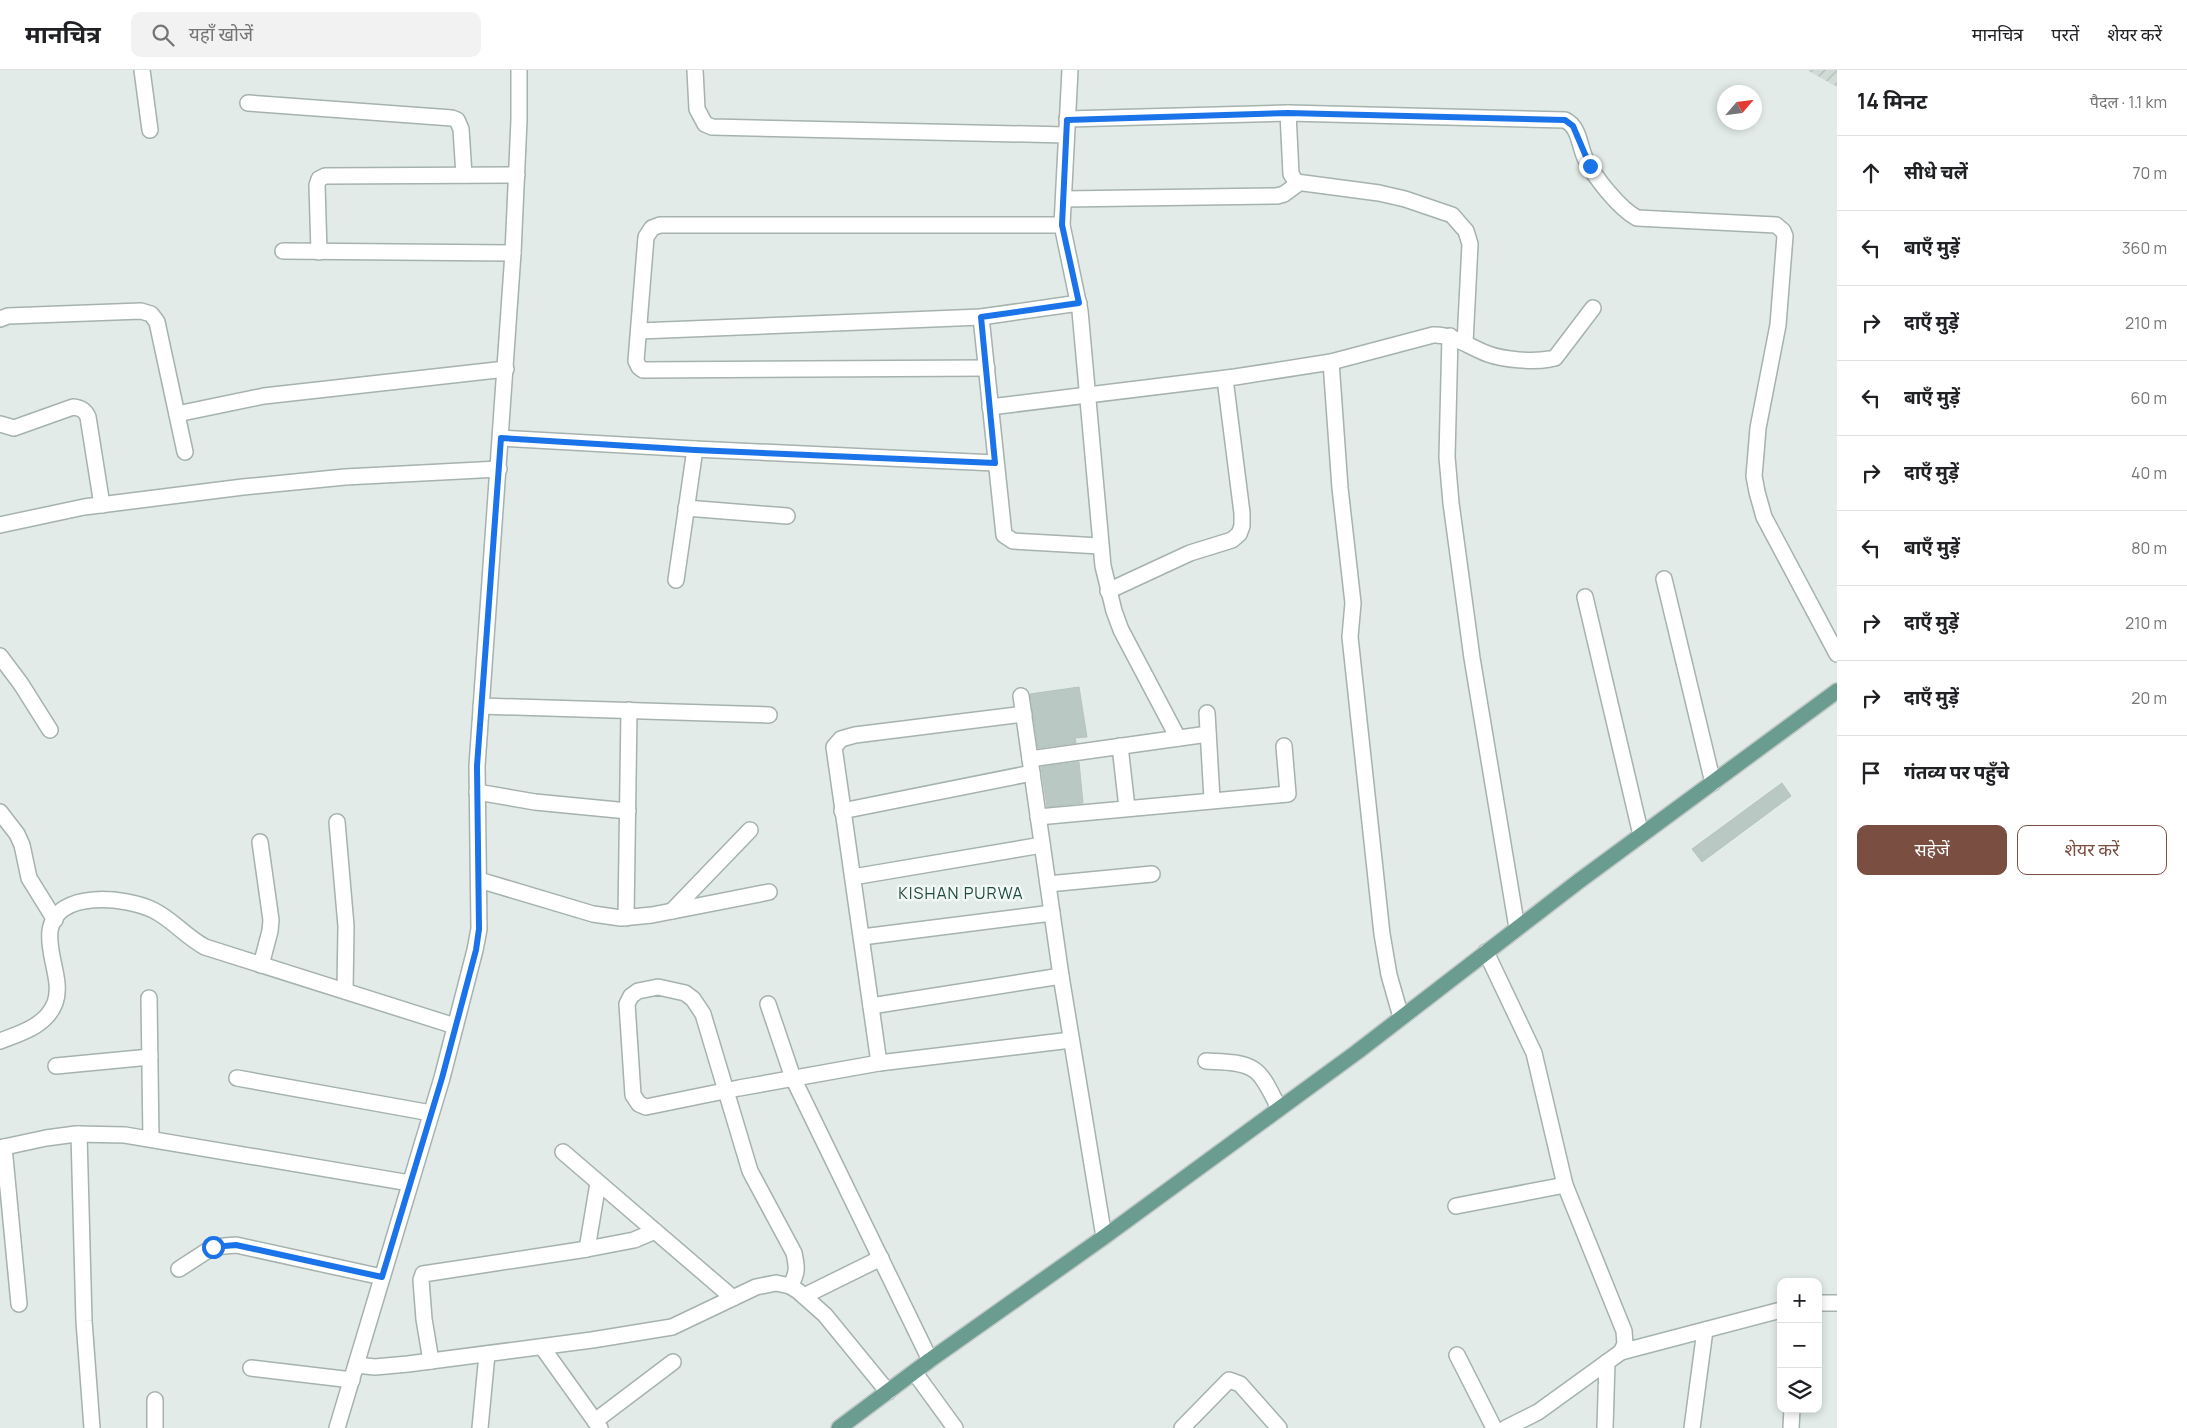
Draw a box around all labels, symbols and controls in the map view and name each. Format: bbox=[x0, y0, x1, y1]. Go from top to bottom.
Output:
search box bbox=[131, 12, 481, 57]
text: मानचित्र bbox=[25, 17, 101, 50]
icon: search bbox=[149, 21, 177, 49]
text: यहाँ खोजें bbox=[189, 21, 253, 47]
text: मानचित्र bbox=[1972, 22, 2023, 46]
text: परतें bbox=[2051, 22, 2079, 46]
text: शेयर करें bbox=[2107, 22, 2162, 46]
north arrow bbox=[1717, 85, 1762, 130]
text: 14 मिनट bbox=[1857, 87, 1927, 115]
text: पैदल · 1.1 km bbox=[2090, 91, 2167, 113]
route end bbox=[1579, 155, 1602, 178]
icon: ahead bbox=[1857, 159, 1885, 187]
text: सीधे चलें bbox=[1904, 159, 1968, 185]
text: 70 m bbox=[2132, 162, 2167, 184]
icon: left bbox=[1857, 234, 1885, 262]
text: बाएँ मुड़ें bbox=[1904, 234, 1960, 260]
text: 360 m bbox=[2122, 237, 2167, 259]
icon: right bbox=[1857, 309, 1885, 337]
text: दाएँ मुड़ें bbox=[1904, 309, 1959, 335]
text: 210 m bbox=[2125, 312, 2167, 334]
icon: left bbox=[1857, 384, 1885, 412]
text: बाएँ मुड़ें bbox=[1904, 384, 1960, 410]
text: 60 m bbox=[2131, 387, 2167, 409]
icon: right bbox=[1857, 459, 1885, 487]
text: दाएँ मुड़ें bbox=[1904, 459, 1959, 485]
text: 40 m bbox=[2131, 462, 2167, 484]
icon: left bbox=[1857, 534, 1885, 562]
text: बाएँ मुड़ें bbox=[1904, 534, 1960, 560]
text: 80 m bbox=[2131, 537, 2167, 559]
icon: right bbox=[1857, 609, 1885, 637]
text: दाएँ मुड़ें bbox=[1904, 609, 1959, 635]
text: 210 m bbox=[2125, 612, 2167, 634]
icon: right bbox=[1857, 684, 1885, 712]
text: दाएँ मुड़ें bbox=[1904, 684, 1959, 710]
text: 20 m bbox=[2131, 687, 2167, 709]
icon: arrive bbox=[1857, 759, 1885, 787]
text: गंतव्य पर पहुँचे bbox=[1904, 759, 2009, 785]
button: सहेजें bbox=[1857, 825, 2007, 875]
button: शेयर करें bbox=[2017, 825, 2167, 875]
district label: KISHAN PURWA bbox=[898, 882, 1024, 904]
route start bbox=[202, 1236, 225, 1259]
map controls bbox=[1777, 1278, 1822, 1413]
button: + bbox=[1777, 1278, 1822, 1323]
button: − bbox=[1777, 1323, 1822, 1368]
button: layers bbox=[1777, 1368, 1822, 1413]

